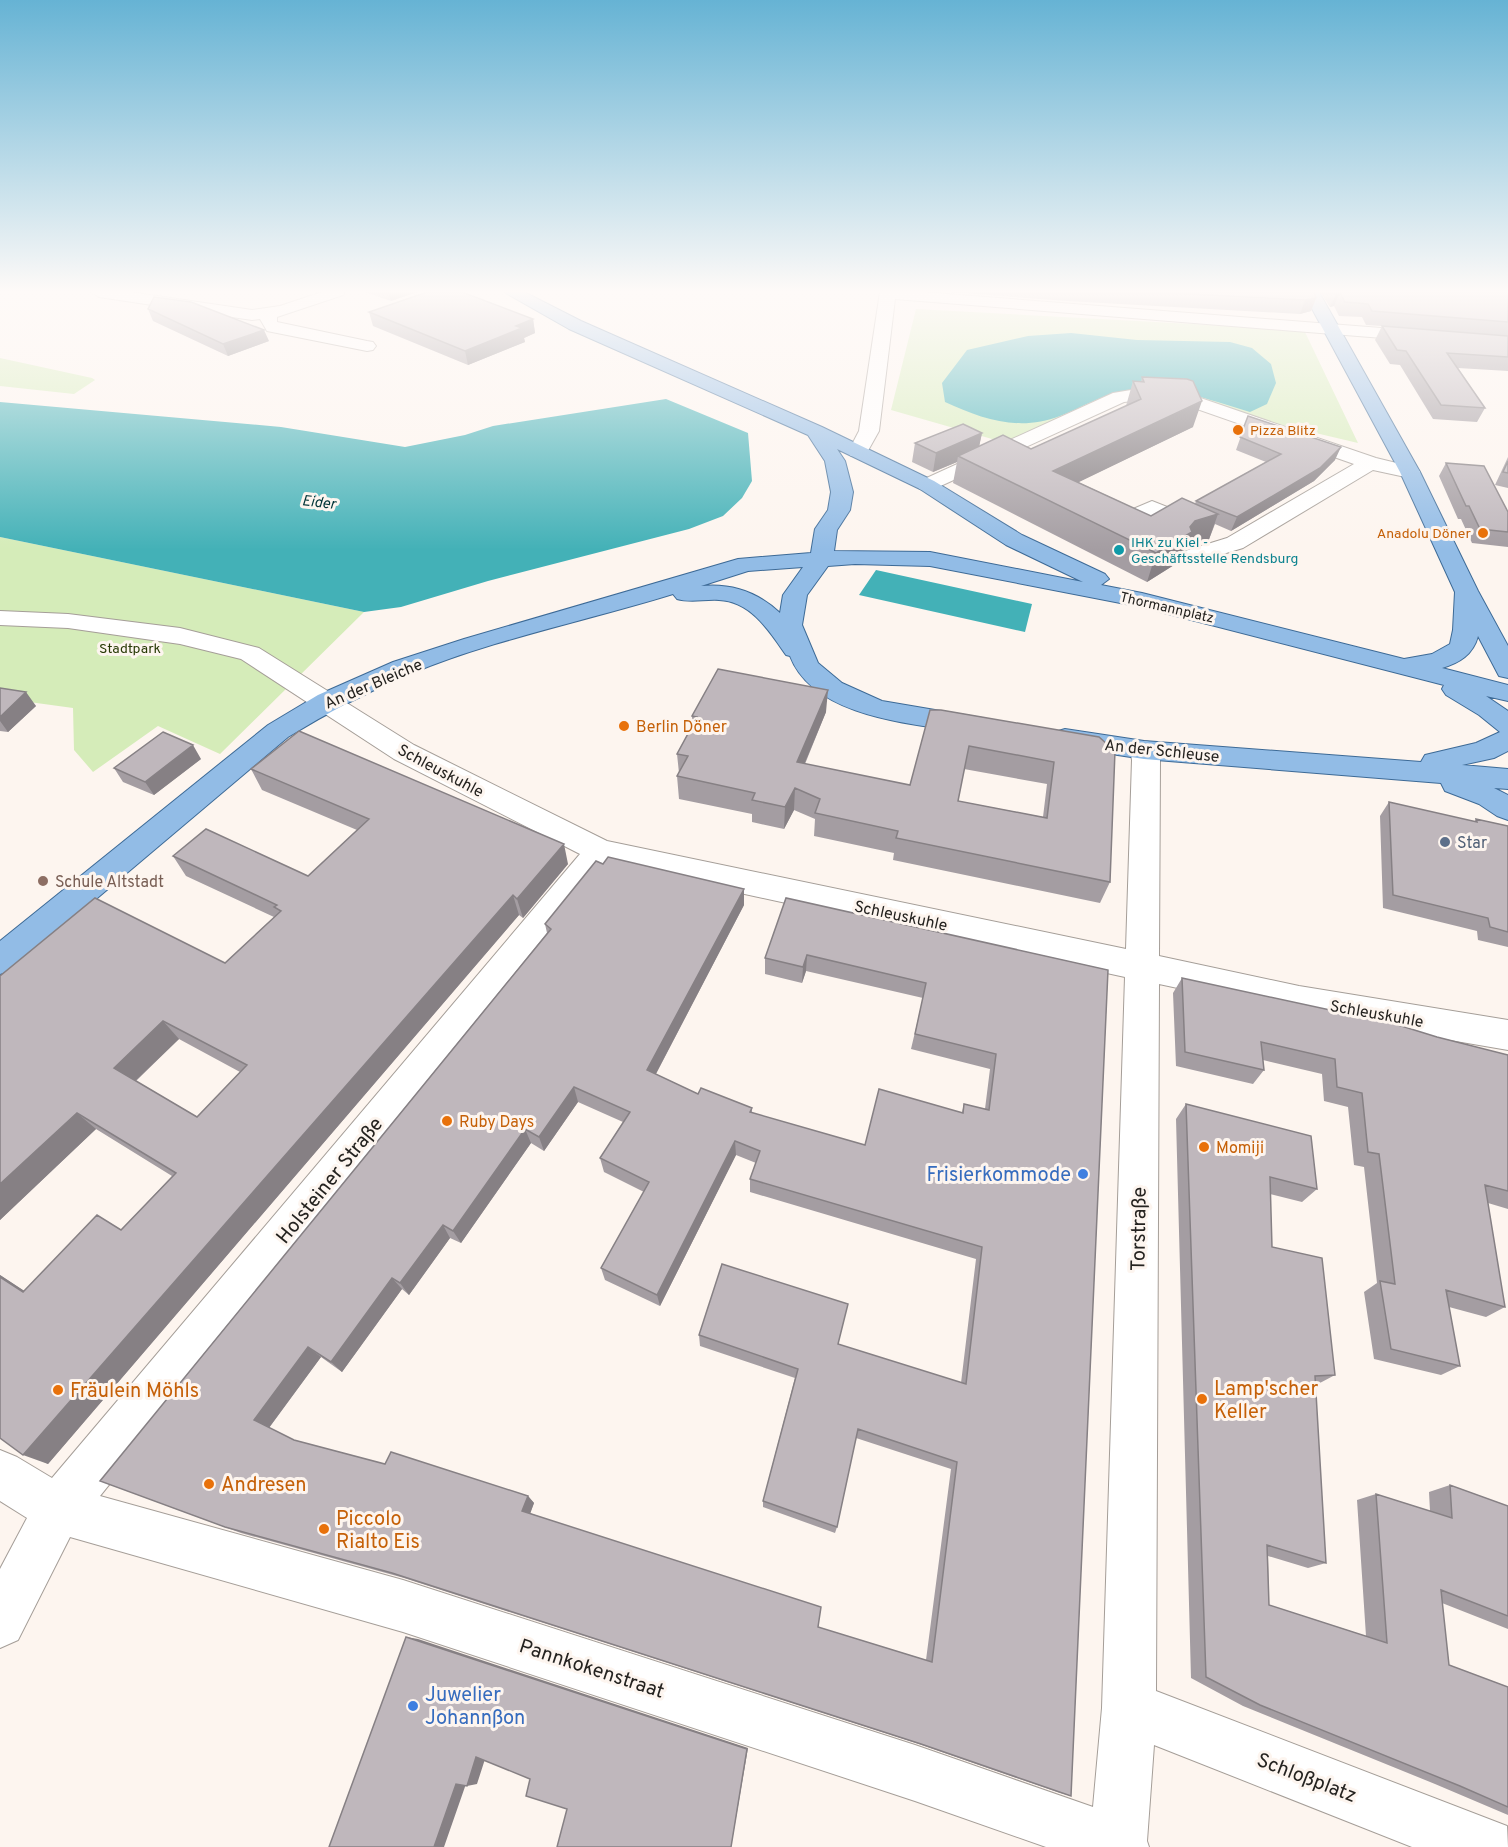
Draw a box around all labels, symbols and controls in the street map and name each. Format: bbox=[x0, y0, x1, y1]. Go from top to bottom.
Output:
marker: Pizza Blitz bbox=[1231, 423, 1245, 437]
place label: Pizza Blitz bbox=[1250, 423, 1316, 440]
water label: Eider bbox=[301, 492, 338, 515]
place label: Anadolu Döner bbox=[1377, 526, 1472, 543]
marker: Anadolu Döner bbox=[1476, 526, 1490, 540]
place label: IHK zu Kiel - Geschäftsstelle Rendsburg bbox=[1131, 535, 1298, 568]
marker: IHK zu Kiel - Geschäftsstelle Rendsburg bbox=[1112, 543, 1126, 557]
street label: Thormannplatz bbox=[1118, 589, 1215, 628]
park label: Stadtpark bbox=[99, 641, 161, 658]
street label: An der Bleiche bbox=[322, 655, 426, 714]
place label: Berlin Döner bbox=[636, 718, 727, 738]
marker: Berlin Döner bbox=[617, 719, 631, 733]
street label: An der Schleuse bbox=[1103, 736, 1220, 768]
street label: Schleuskuhle bbox=[394, 741, 487, 803]
place label: Star bbox=[1457, 834, 1487, 854]
marker: Star bbox=[1438, 835, 1452, 849]
place label: Schule Altstadt bbox=[55, 873, 164, 893]
marker: Schule Altstadt bbox=[36, 874, 50, 888]
street label: Schleuskuhle bbox=[852, 897, 949, 937]
street label: Schleuskuhle bbox=[1328, 997, 1425, 1033]
street label: Holsteiner Straße bbox=[271, 1112, 390, 1250]
place label: Ruby Days bbox=[459, 1113, 534, 1133]
marker: Ruby Days bbox=[440, 1114, 454, 1128]
place label: Momiji bbox=[1216, 1139, 1264, 1159]
marker: Momiji bbox=[1197, 1140, 1211, 1154]
place label: Frisierkommode bbox=[926, 1163, 1071, 1189]
marker: Frisierkommode bbox=[1076, 1167, 1090, 1181]
street label: Torstraße bbox=[1126, 1187, 1154, 1271]
place label: Lamp'scher Keller bbox=[1214, 1377, 1318, 1426]
place label: Fräulein Möhls bbox=[70, 1379, 199, 1405]
marker: Fräulein Möhls bbox=[51, 1383, 65, 1397]
marker: Lamp'scher Keller bbox=[1195, 1392, 1209, 1406]
place label: Andresen bbox=[221, 1473, 307, 1499]
marker: Andresen bbox=[202, 1477, 216, 1491]
place label: Piccolo Rialto Eis bbox=[336, 1507, 420, 1556]
marker: Piccolo Rialto Eis bbox=[317, 1522, 331, 1536]
street label: Pannkokenstraat bbox=[516, 1634, 667, 1706]
place label: Juwelier Johannßon bbox=[425, 1683, 525, 1732]
marker: Juwelier Johannßon bbox=[406, 1699, 420, 1713]
street label: Schloßplatz bbox=[1253, 1748, 1360, 1810]

